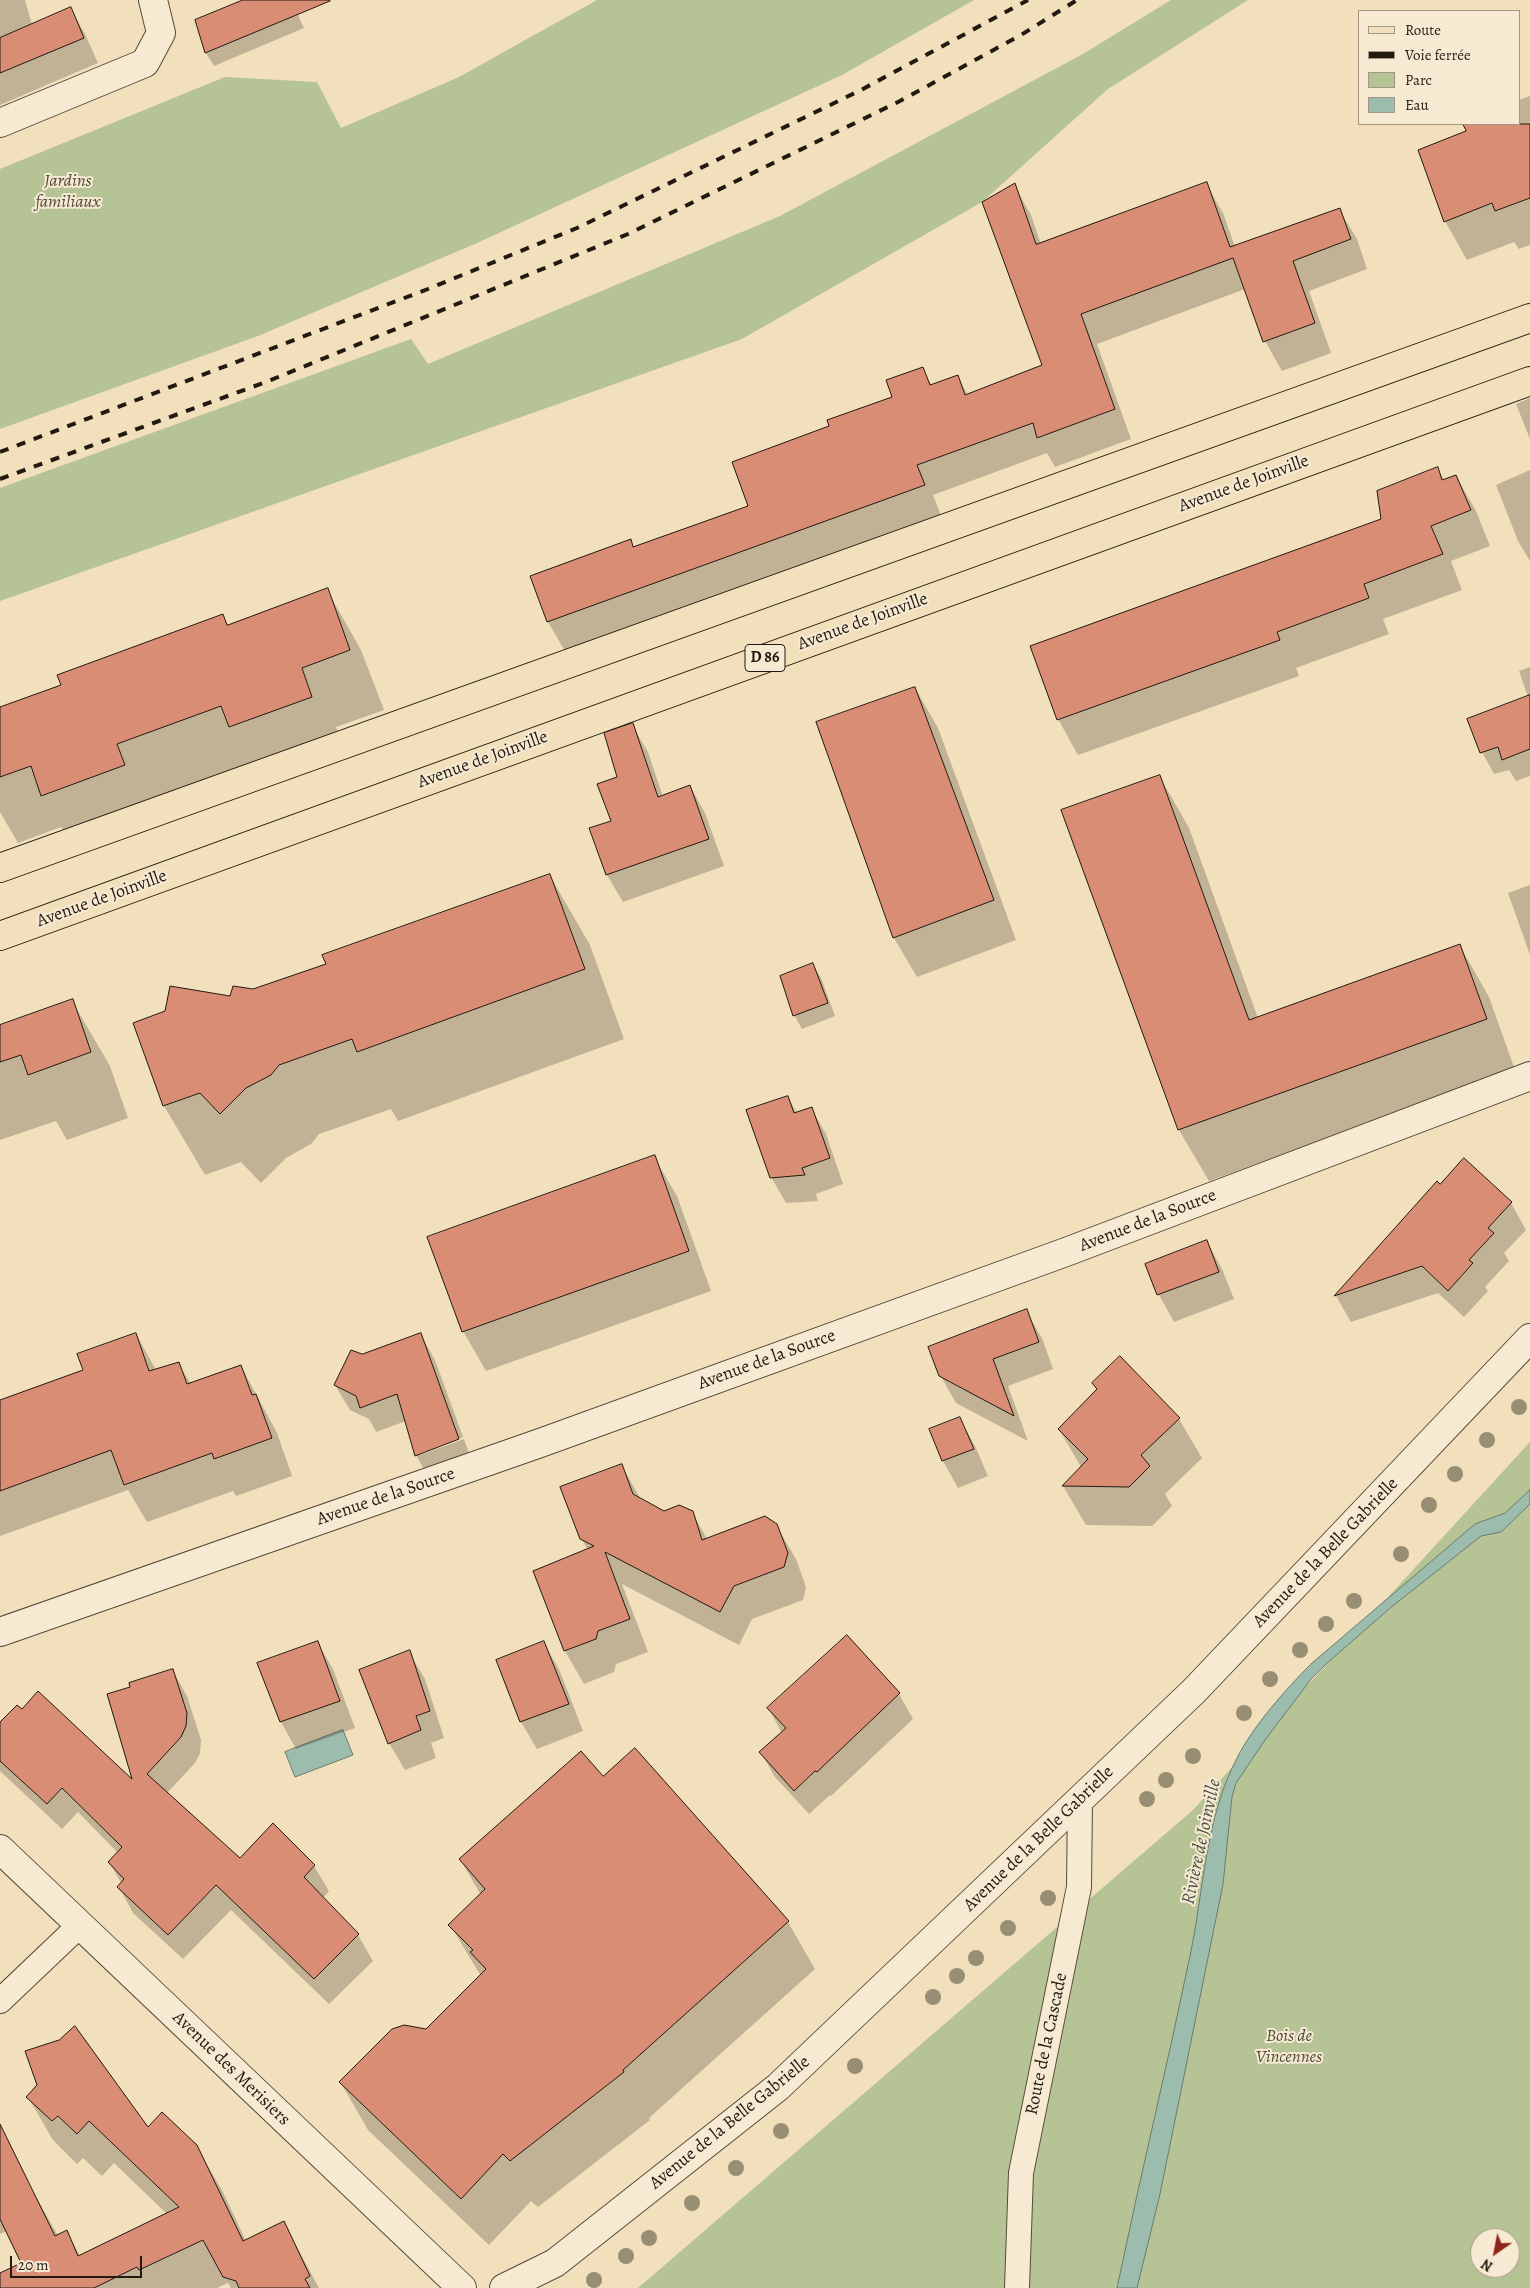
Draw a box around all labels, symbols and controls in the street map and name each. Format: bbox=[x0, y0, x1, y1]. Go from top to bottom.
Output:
legend bbox=[1358, 10, 1520, 125]
text: Route bbox=[1405, 20, 1441, 40]
text: Voie ferrée bbox=[1405, 45, 1471, 65]
text: Parc bbox=[1405, 70, 1432, 90]
text: Eau bbox=[1405, 95, 1429, 115]
park label: Jardins familiaux bbox=[35, 171, 101, 213]
street label: Avenue de Joinville bbox=[1176, 450, 1312, 518]
street label: Avenue de Joinville bbox=[795, 588, 931, 656]
road number: D 86 bbox=[745, 644, 785, 671]
street label: Avenue de Joinville bbox=[415, 726, 551, 794]
street label: Avenue de Joinville bbox=[34, 865, 170, 933]
street label: Avenue de la Source bbox=[1077, 1185, 1219, 1257]
street label: Avenue de la Source bbox=[695, 1325, 839, 1395]
street label: Avenue de la Source bbox=[314, 1463, 458, 1531]
street label: Avenue de la Belle Gabrielle bbox=[1249, 1474, 1403, 1632]
street label: Avenue de la Belle Gabrielle bbox=[960, 1762, 1118, 1916]
water label: Rivière de Joinville bbox=[1178, 1777, 1226, 1907]
street label: Route de la Cascade bbox=[1021, 1971, 1073, 2117]
street label: Avenue des Merisiers bbox=[168, 2007, 294, 2131]
park label: Bois de Vincennes bbox=[1256, 2026, 1322, 2068]
street label: Avenue de la Belle Gabrielle bbox=[645, 2052, 815, 2194]
north arrow bbox=[1470, 2228, 1520, 2278]
scale bar bbox=[12, 2246, 145, 2278]
text: N bbox=[1478, 2254, 1497, 2276]
text: 20 m bbox=[18, 2255, 49, 2275]

